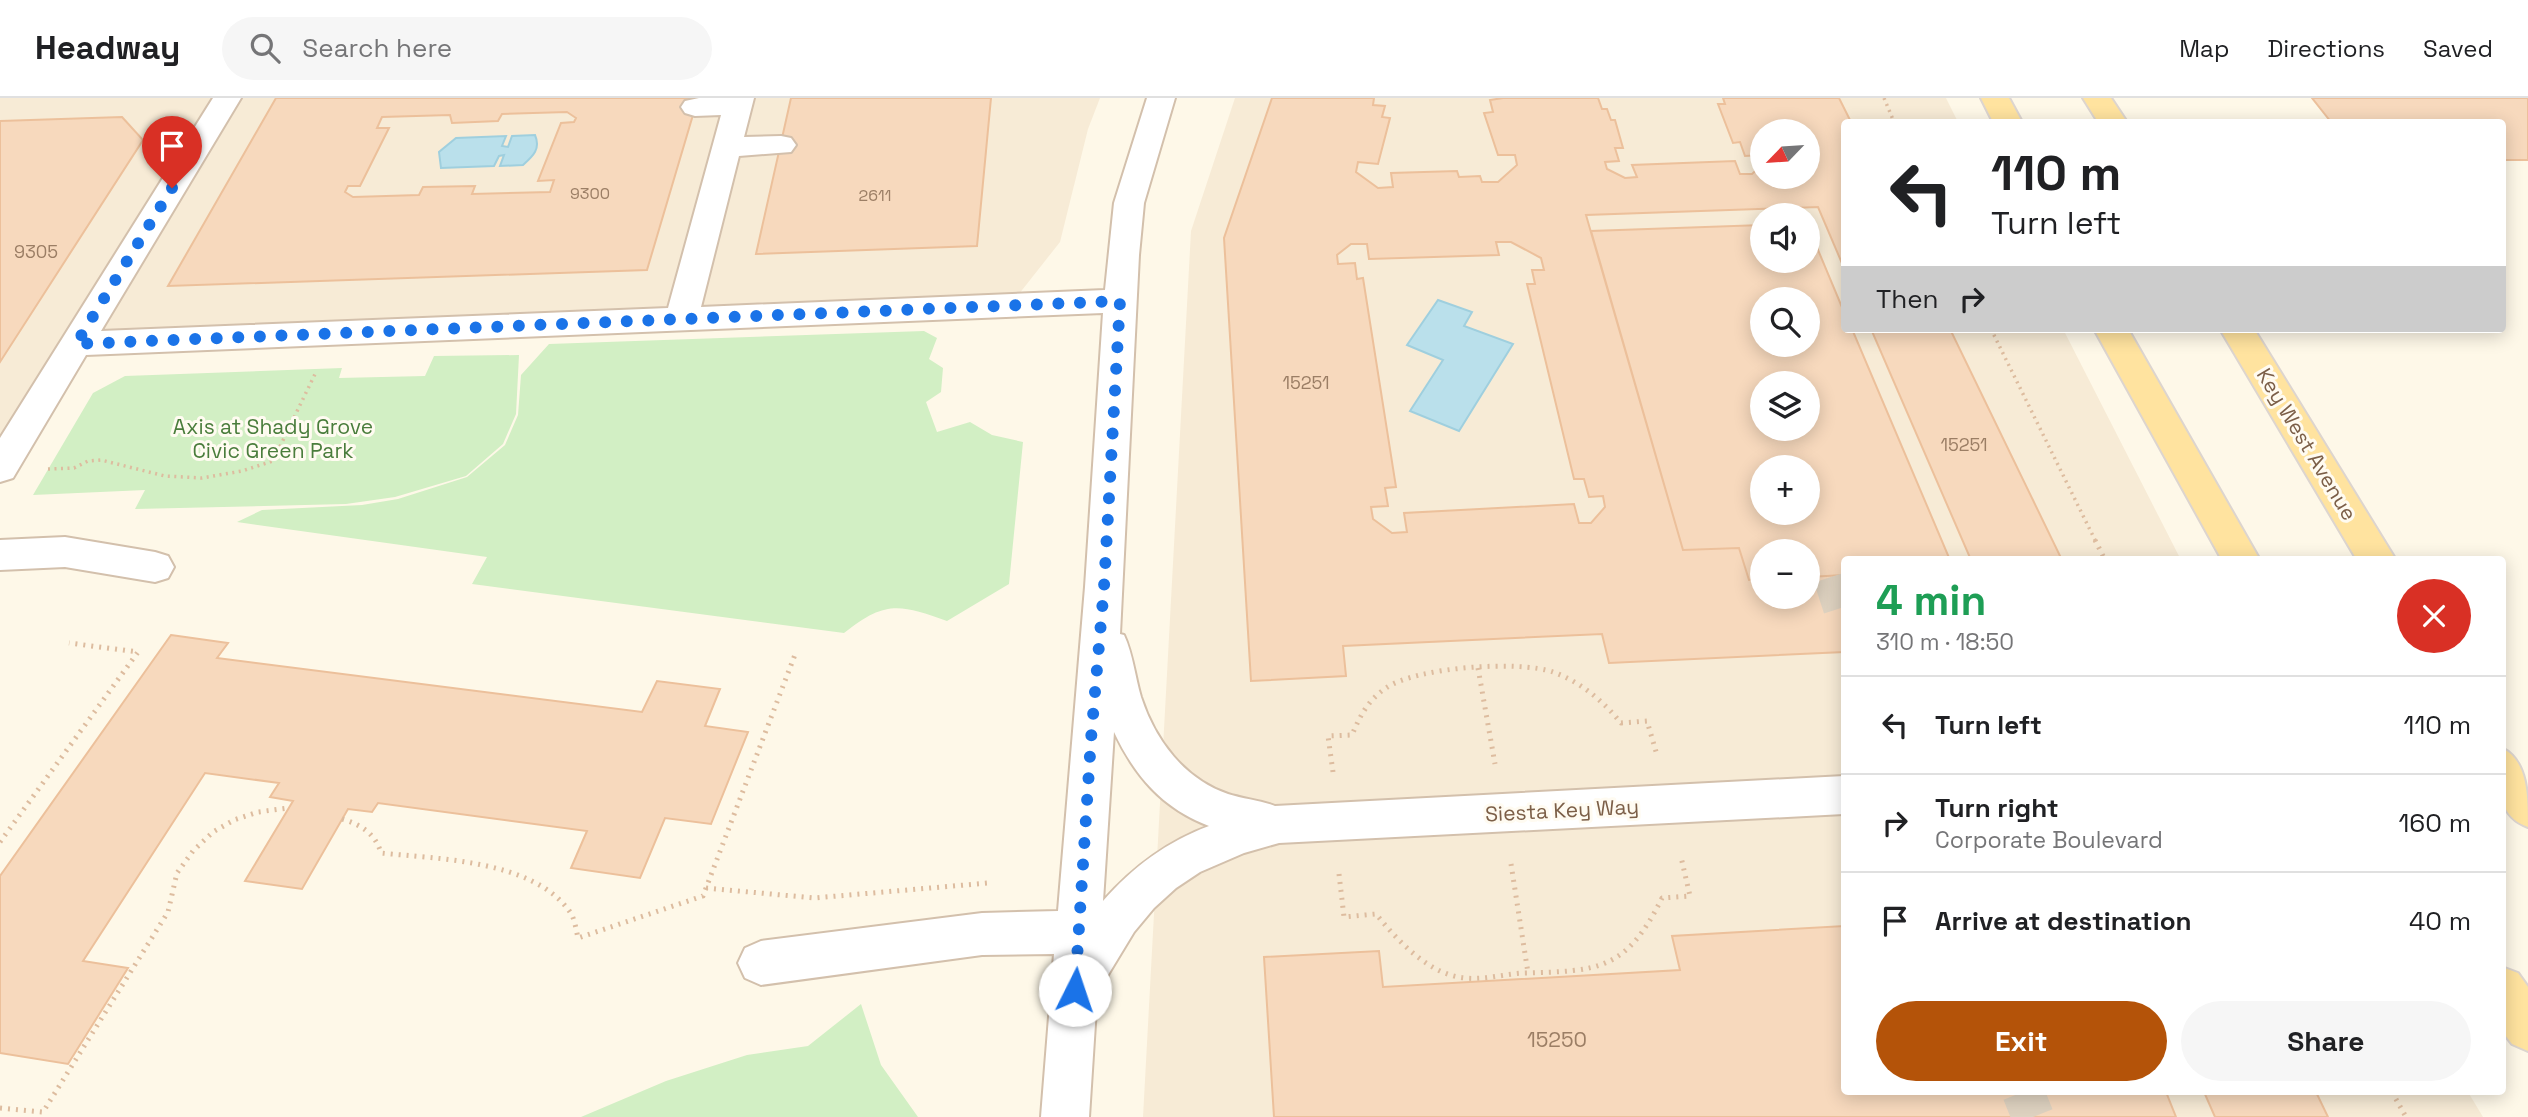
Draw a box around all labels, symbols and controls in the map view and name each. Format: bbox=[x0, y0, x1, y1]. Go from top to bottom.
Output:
search box bbox=[222, 17, 712, 80]
text: Headway bbox=[35, 27, 180, 69]
icon: search bbox=[246, 29, 284, 67]
text: Search here bbox=[302, 31, 452, 65]
text: Map bbox=[2179, 33, 2229, 64]
text: Directions bbox=[2267, 33, 2385, 64]
text: Saved bbox=[2423, 33, 2493, 64]
pin bbox=[142, 116, 202, 188]
north arrow bbox=[1750, 119, 1820, 189]
map controls bbox=[1750, 119, 1820, 609]
icon: arrive bbox=[153, 127, 191, 165]
text: 110 m bbox=[1991, 142, 2121, 204]
icon: left bbox=[1876, 147, 1967, 238]
house number: 9300 bbox=[570, 183, 610, 204]
house number: 2611 bbox=[859, 185, 891, 206]
button: sound bbox=[1750, 203, 1820, 273]
text: Turn left bbox=[1991, 203, 2121, 243]
house number: 9305 bbox=[14, 240, 58, 263]
icon: right bbox=[1953, 280, 1991, 318]
text: Then bbox=[1876, 282, 1939, 316]
button: search bbox=[1750, 287, 1820, 357]
street label: Key West Avenue bbox=[2251, 363, 2363, 525]
house number: 15251 bbox=[1282, 371, 1330, 394]
button: layers bbox=[1750, 371, 1820, 441]
park label: Axis at Shady Grove Civic Green Park bbox=[173, 413, 373, 464]
house number: 15251 bbox=[1940, 433, 1988, 456]
button: + bbox=[1750, 455, 1820, 525]
button: − bbox=[1750, 539, 1820, 609]
text: 4 min bbox=[1876, 574, 1986, 627]
button: close bbox=[2397, 579, 2471, 653]
text: 310 m · 18:50 bbox=[1876, 627, 2014, 657]
icon: left bbox=[1876, 706, 1914, 744]
text: Turn left bbox=[1935, 708, 2042, 742]
text: 110 m bbox=[2404, 708, 2471, 742]
text: Turn right bbox=[1935, 791, 2059, 825]
street label: Siesta Key Way bbox=[1484, 792, 1640, 828]
icon: right bbox=[1876, 804, 1914, 842]
text: 160 m bbox=[2399, 806, 2471, 840]
text: Corporate Boulevard bbox=[1935, 825, 2163, 855]
icon: arrive bbox=[1876, 902, 1914, 940]
text: Arrive at destination bbox=[1935, 904, 2192, 938]
text: 40 m bbox=[2409, 904, 2471, 938]
position arrow bbox=[1038, 953, 1112, 1027]
button: Exit bbox=[1876, 1001, 2167, 1081]
button: Share bbox=[2181, 1001, 2471, 1081]
house number: 15250 bbox=[1527, 1026, 1587, 1053]

